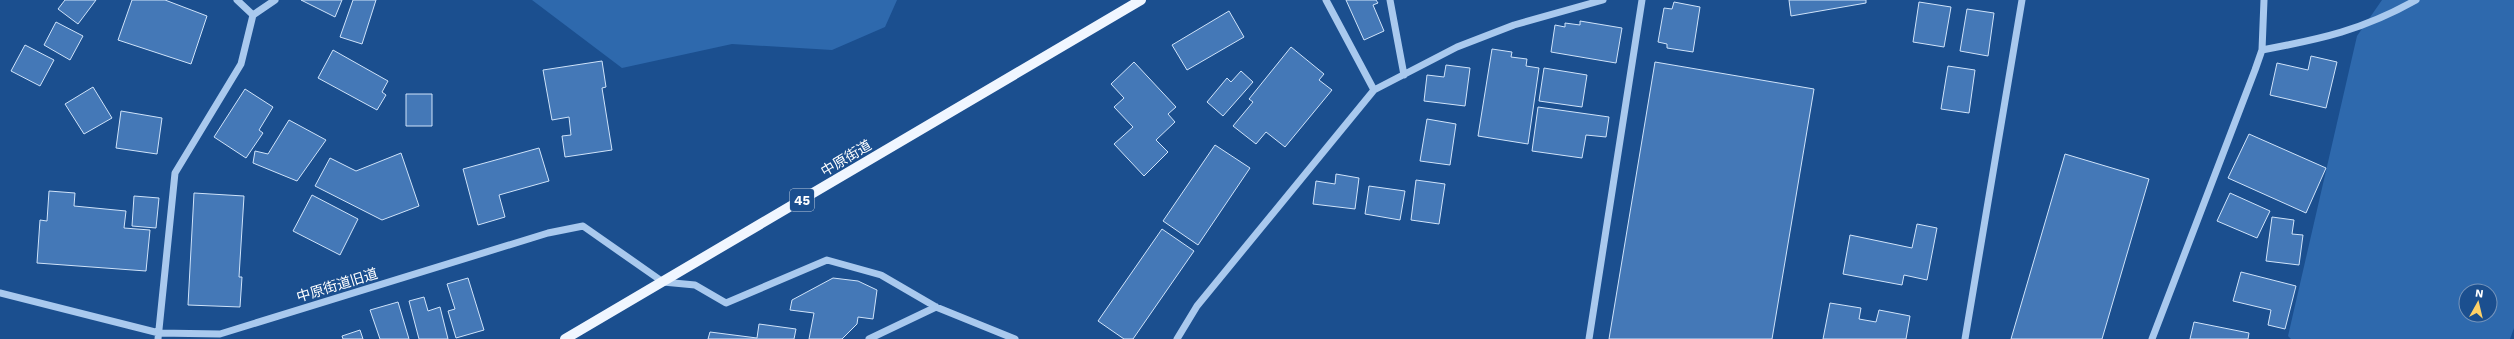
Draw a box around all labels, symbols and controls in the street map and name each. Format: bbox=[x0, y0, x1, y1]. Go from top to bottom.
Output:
street label: 中原街道 bbox=[818, 137, 874, 179]
road number: 45 bbox=[790, 189, 814, 211]
street label: 中原街道旧道 bbox=[294, 265, 380, 305]
north arrow bbox=[2458, 283, 2498, 323]
text: N bbox=[2474, 287, 2484, 301]

